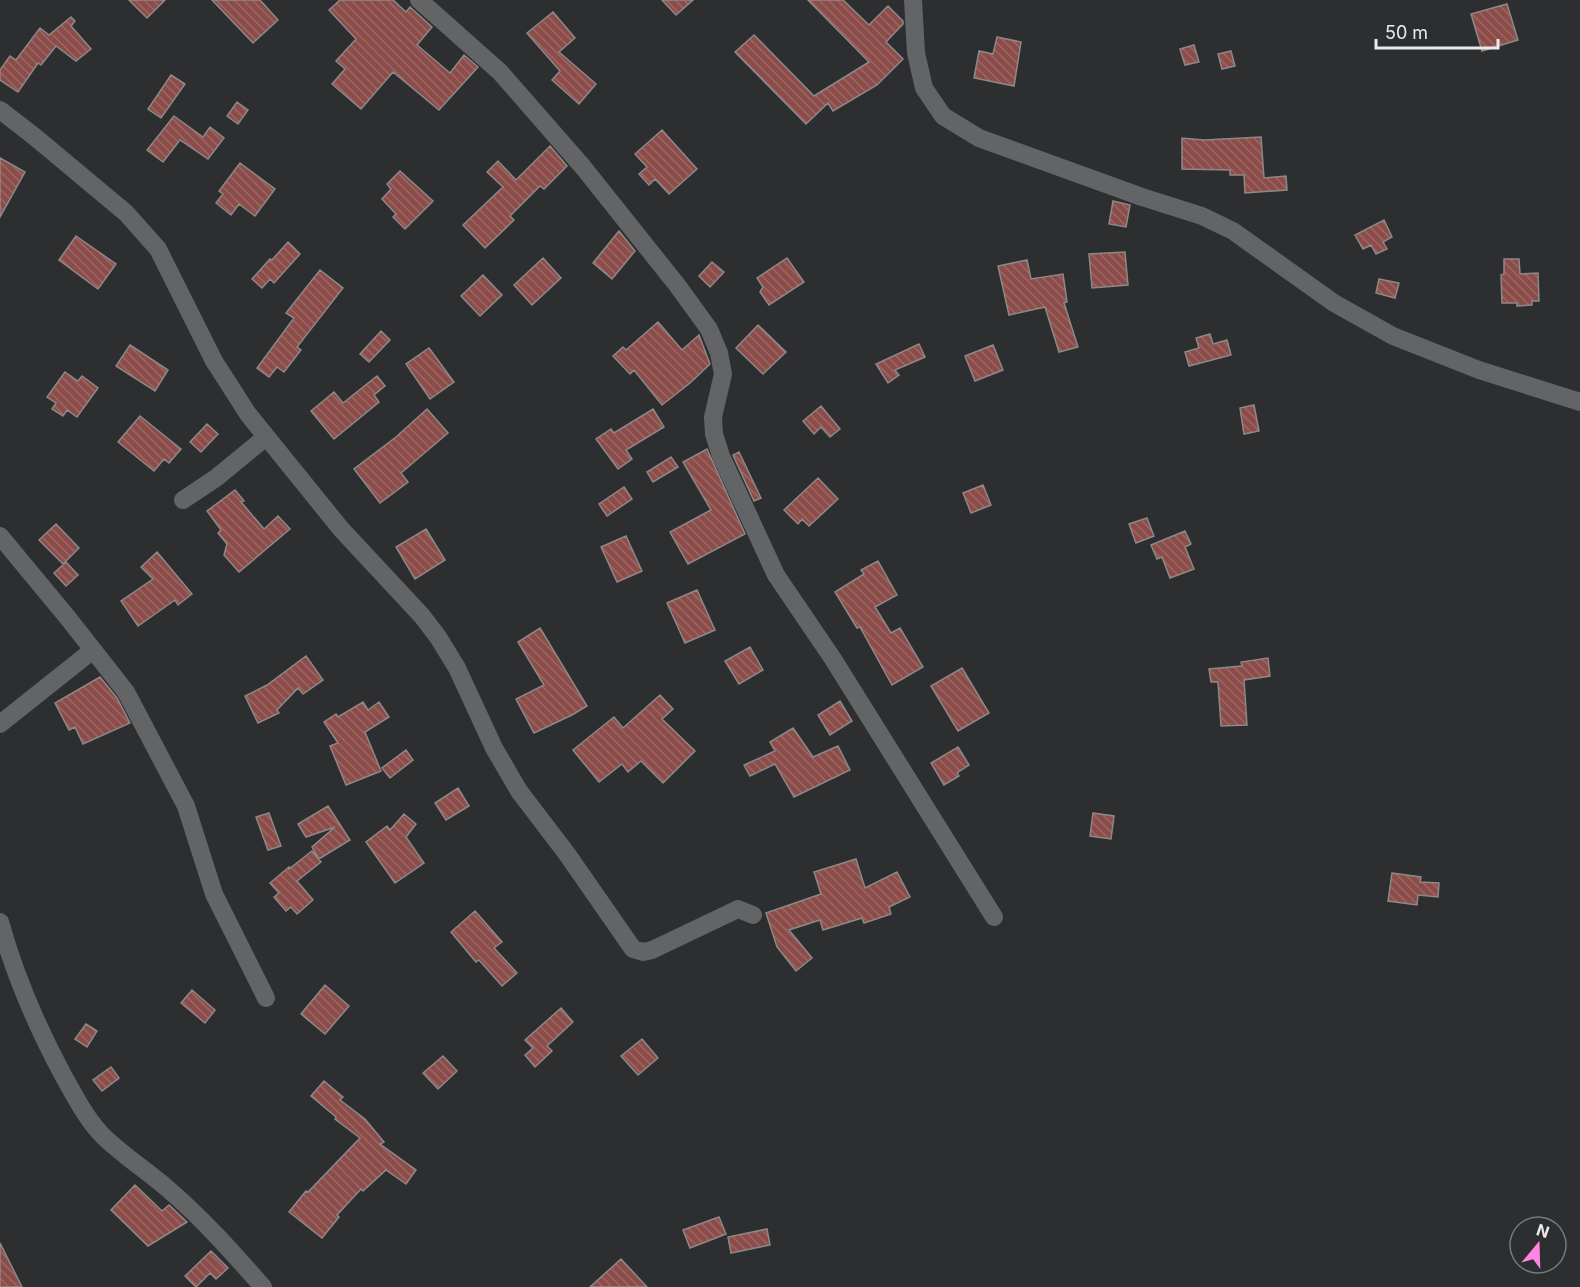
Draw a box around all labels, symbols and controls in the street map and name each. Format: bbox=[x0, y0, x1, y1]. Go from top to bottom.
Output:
scale bar bbox=[1376, 12, 1498, 50]
text: 50 m bbox=[1385, 22, 1428, 43]
north arrow bbox=[1508, 1215, 1568, 1275]
text: N bbox=[1534, 1219, 1552, 1242]

